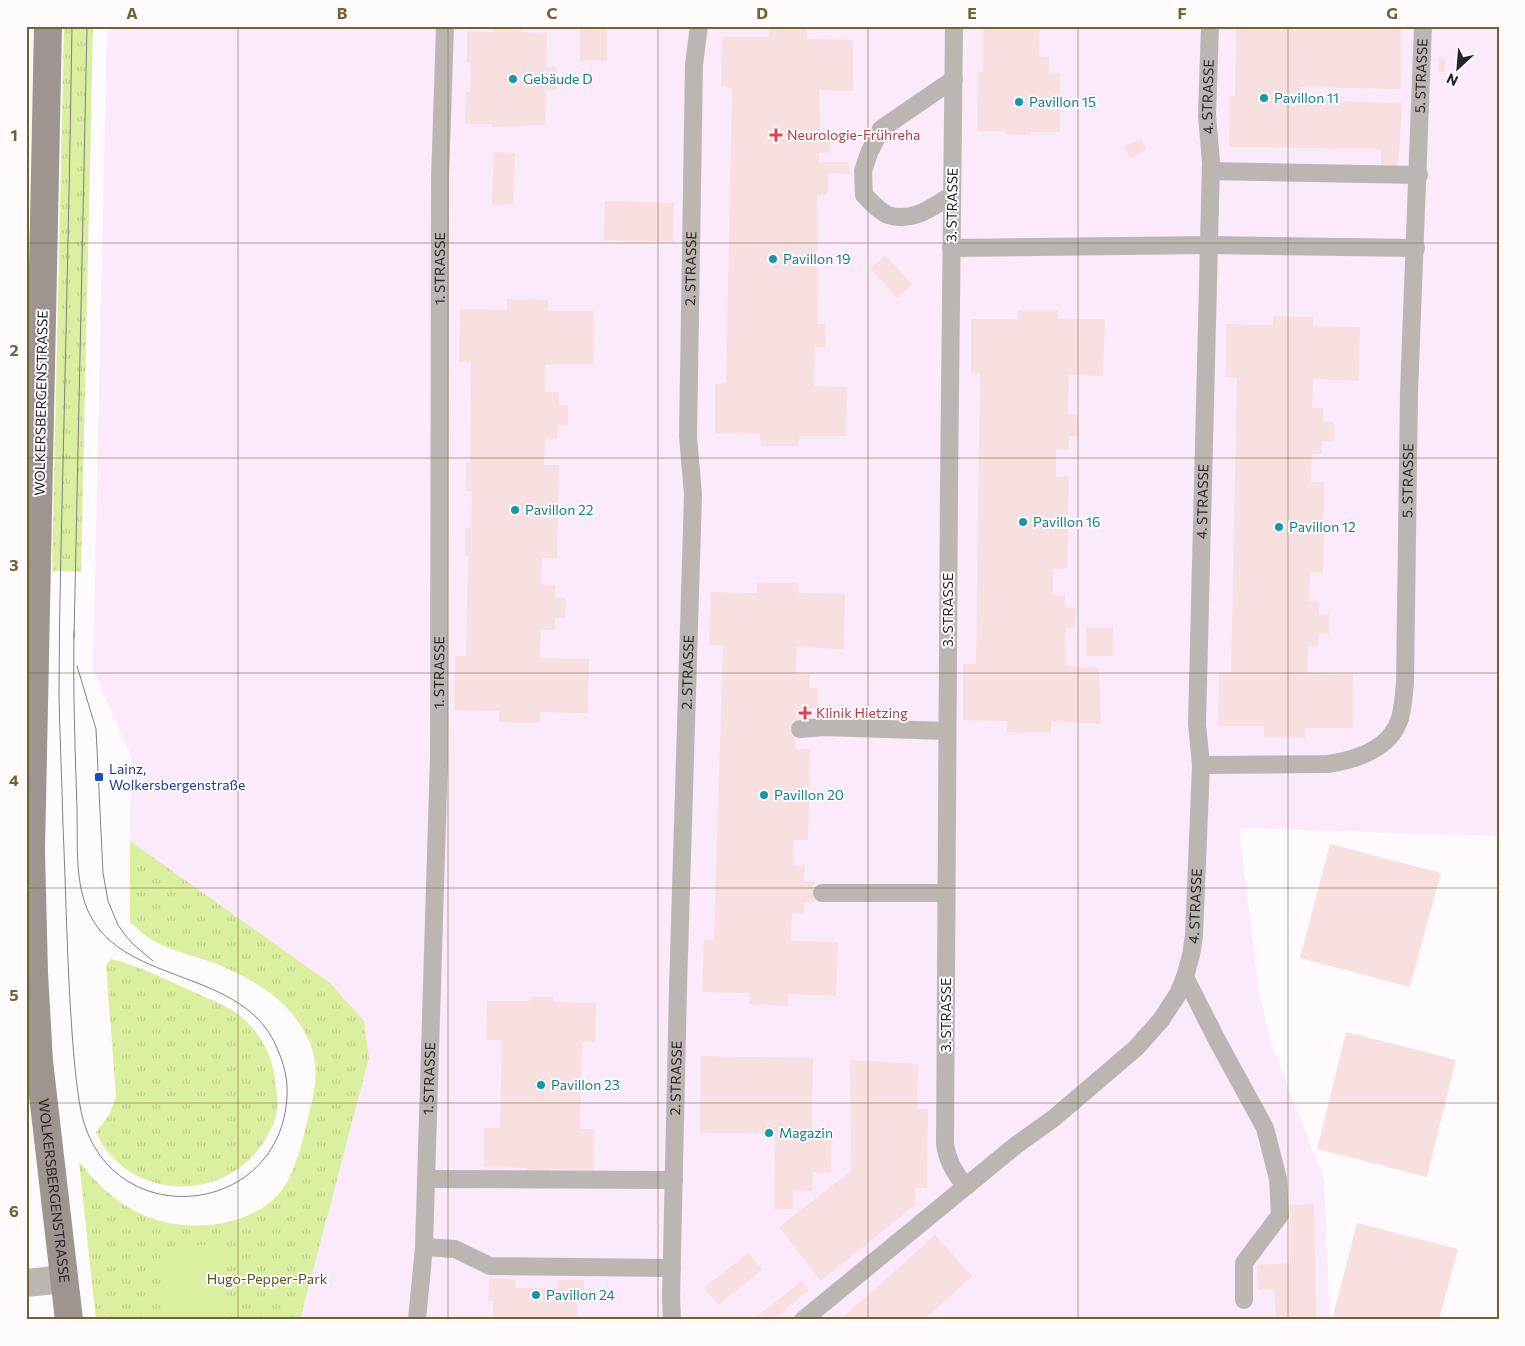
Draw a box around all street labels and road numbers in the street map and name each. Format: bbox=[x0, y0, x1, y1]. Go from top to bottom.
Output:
street label: 5. STRASSE bbox=[1411, 38, 1431, 113]
street label: 4. STRASSE bbox=[1198, 59, 1217, 135]
street label: 3. STRASSE bbox=[942, 168, 961, 242]
street label: 2. STRASSE bbox=[681, 231, 699, 306]
street label: 1. STRASSE bbox=[431, 232, 448, 305]
street label: WOLKERSBERGENSTRASSE bbox=[30, 310, 51, 496]
street label: 5. STRASSE bbox=[1398, 443, 1416, 518]
street label: 4. STRASSE bbox=[1193, 464, 1211, 539]
street label: 3. STRASSE bbox=[939, 573, 956, 647]
street label: 2. STRASSE bbox=[677, 635, 697, 710]
street label: 1. STRASSE bbox=[430, 636, 447, 709]
street label: 4. STRASSE bbox=[1184, 868, 1205, 945]
street label: 3. STRASSE bbox=[937, 978, 954, 1052]
street label: 2. STRASSE bbox=[666, 1041, 685, 1116]
street label: 1. STRASSE bbox=[419, 1042, 438, 1115]
street label: WOLKERSBERGENSTRASSE bbox=[35, 1098, 74, 1284]

